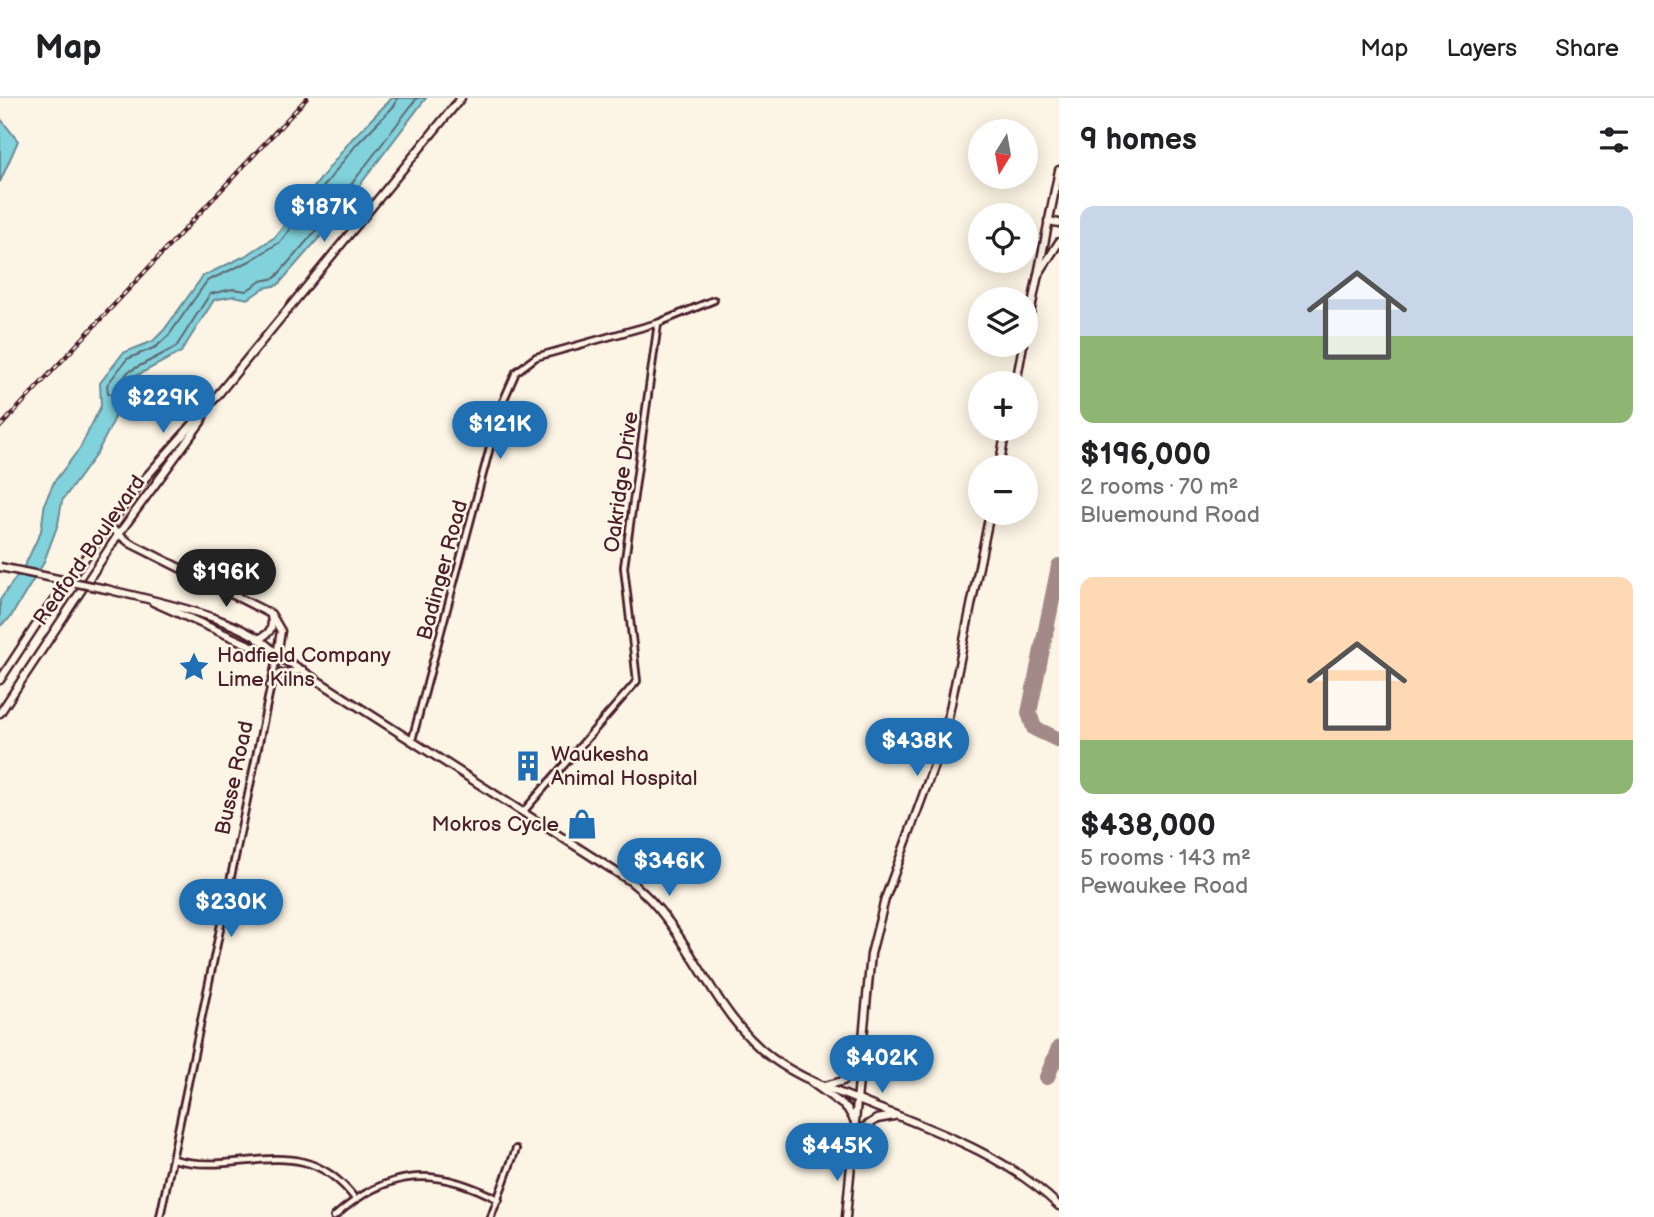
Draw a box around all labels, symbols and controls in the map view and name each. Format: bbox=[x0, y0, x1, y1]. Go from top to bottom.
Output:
text: Map bbox=[35, 28, 101, 68]
text: Map bbox=[1360, 34, 1408, 63]
text: Layers bbox=[1446, 34, 1517, 63]
text: Share bbox=[1555, 34, 1619, 63]
north arrow bbox=[968, 119, 1038, 189]
map controls bbox=[968, 119, 1038, 525]
icon: filters bbox=[1595, 121, 1633, 159]
text: 9 homes bbox=[1080, 122, 1197, 158]
pin: $187K bbox=[275, 184, 373, 244]
text: $187K bbox=[291, 193, 358, 221]
button: locate bbox=[968, 203, 1038, 273]
icon: home bbox=[1294, 252, 1420, 378]
button: layers bbox=[968, 287, 1038, 357]
button: + bbox=[968, 371, 1038, 441]
pin: $229K bbox=[114, 376, 212, 435]
text: $229K bbox=[127, 384, 199, 412]
pin: $121K bbox=[451, 402, 549, 461]
text: $121K bbox=[468, 410, 532, 438]
street label: Oakridge Drive bbox=[599, 410, 644, 554]
text: $196,000 bbox=[1080, 437, 1211, 473]
button: − bbox=[968, 455, 1038, 525]
street label: Redford Boulevard bbox=[28, 470, 151, 630]
text: 2 rooms · 70 m² bbox=[1080, 473, 1239, 501]
street label: Badinger Road bbox=[412, 497, 473, 643]
text: Bluemound Road bbox=[1080, 501, 1260, 529]
pin: $196K bbox=[177, 550, 275, 609]
text: $196K bbox=[192, 558, 260, 586]
icon: home bbox=[1294, 623, 1420, 749]
place label: Hadfield Company Lime Kilns bbox=[217, 643, 391, 692]
place icon: Hadfield Company Lime Kilns bbox=[177, 650, 211, 684]
pin: $438K bbox=[868, 718, 966, 778]
street label: Busse Road bbox=[210, 719, 259, 837]
text: $438K bbox=[881, 727, 953, 755]
place label: Waukesha Animal Hospital bbox=[551, 742, 697, 791]
building icon: Waukesha Animal Hospital bbox=[511, 749, 545, 783]
shop icon: Mokros Cycle bbox=[565, 807, 599, 841]
text: $438,000 bbox=[1080, 808, 1216, 844]
place label: Mokros Cycle bbox=[431, 812, 559, 837]
pin: $346K bbox=[620, 838, 718, 898]
text: 5 rooms · 143 m² bbox=[1080, 844, 1251, 872]
text: $346K bbox=[633, 847, 705, 875]
text: Pewaukee Road bbox=[1080, 872, 1248, 900]
pin: $230K bbox=[182, 880, 280, 939]
text: $230K bbox=[195, 888, 267, 916]
pin: $402K bbox=[833, 1035, 931, 1095]
text: $402K bbox=[846, 1044, 918, 1072]
pin: $445K bbox=[788, 1124, 886, 1183]
text: $445K bbox=[801, 1132, 873, 1160]

